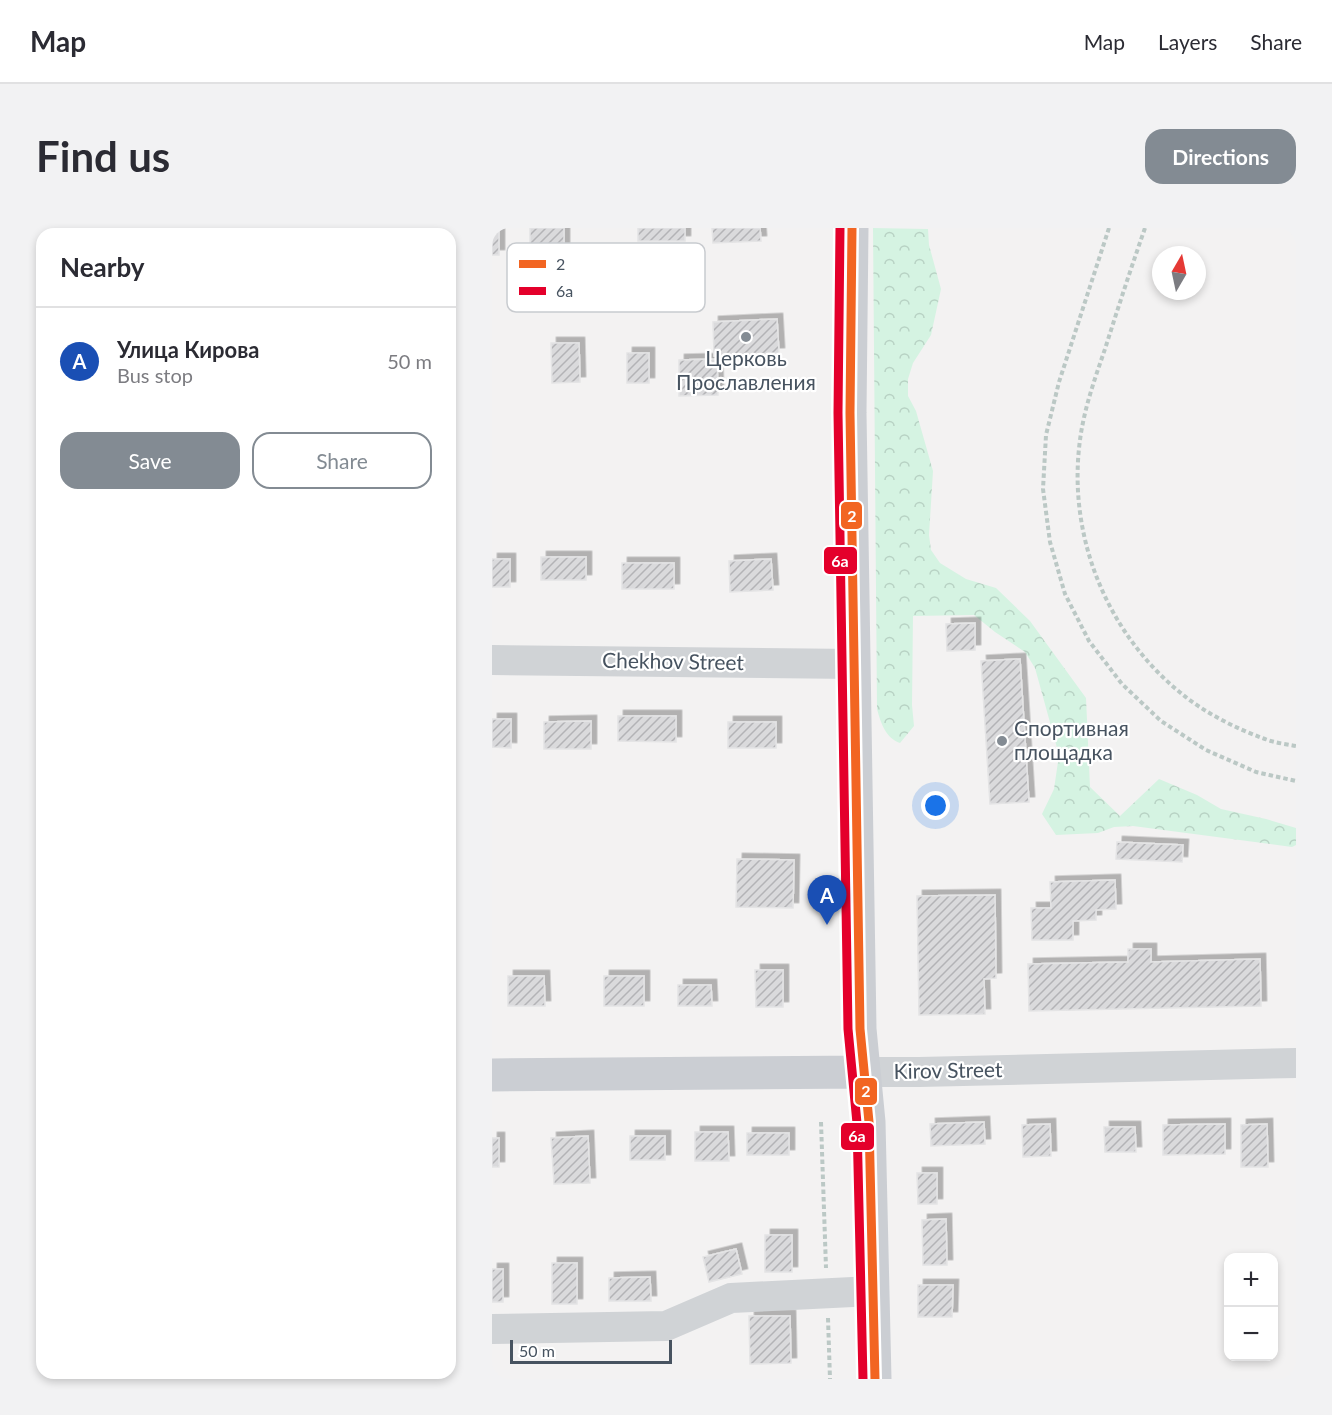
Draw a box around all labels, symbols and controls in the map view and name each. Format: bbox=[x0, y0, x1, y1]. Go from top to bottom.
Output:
text: Map bbox=[30, 24, 86, 58]
text: Map bbox=[1084, 29, 1125, 54]
text: Layers bbox=[1158, 29, 1217, 54]
text: Share bbox=[1250, 29, 1302, 54]
button: Directions bbox=[1145, 129, 1296, 184]
text: Find us bbox=[36, 131, 170, 181]
legend bbox=[507, 243, 705, 312]
north arrow bbox=[1152, 246, 1206, 300]
text: Nearby bbox=[60, 251, 145, 283]
text: 2 bbox=[556, 254, 565, 273]
text: 6а bbox=[556, 281, 573, 300]
marker: Церковь Прославления bbox=[739, 330, 753, 344]
text: Улица Кирова bbox=[117, 336, 259, 363]
place label: Церковь Прославления bbox=[676, 345, 816, 394]
text: A bbox=[73, 349, 86, 373]
text: 50 m bbox=[387, 349, 432, 373]
text: Bus stop bbox=[117, 363, 193, 387]
button: Save bbox=[60, 432, 240, 489]
button: Share bbox=[252, 432, 432, 489]
line badge: 2 bbox=[840, 501, 863, 530]
text: 2 bbox=[847, 506, 857, 525]
line badge: 6а bbox=[823, 546, 858, 575]
text: 6а bbox=[831, 551, 849, 570]
street label: Chekhov Street bbox=[602, 647, 745, 674]
place label: Спортивная площадка bbox=[1014, 715, 1129, 764]
marker: Спортивная площадка bbox=[995, 734, 1009, 748]
your location bbox=[921, 791, 950, 820]
pin: A bbox=[808, 876, 846, 925]
street label: Kirov Street bbox=[893, 1056, 1003, 1083]
line badge: 2 bbox=[854, 1077, 878, 1106]
text: 2 bbox=[861, 1081, 871, 1100]
line badge: 6а bbox=[840, 1122, 875, 1151]
text: 6а bbox=[848, 1126, 866, 1145]
map controls bbox=[1224, 1253, 1278, 1361]
button: + bbox=[1224, 1253, 1278, 1307]
button: − bbox=[1224, 1307, 1278, 1361]
scale bar bbox=[510, 1337, 672, 1364]
text: 50 m bbox=[519, 1341, 555, 1360]

